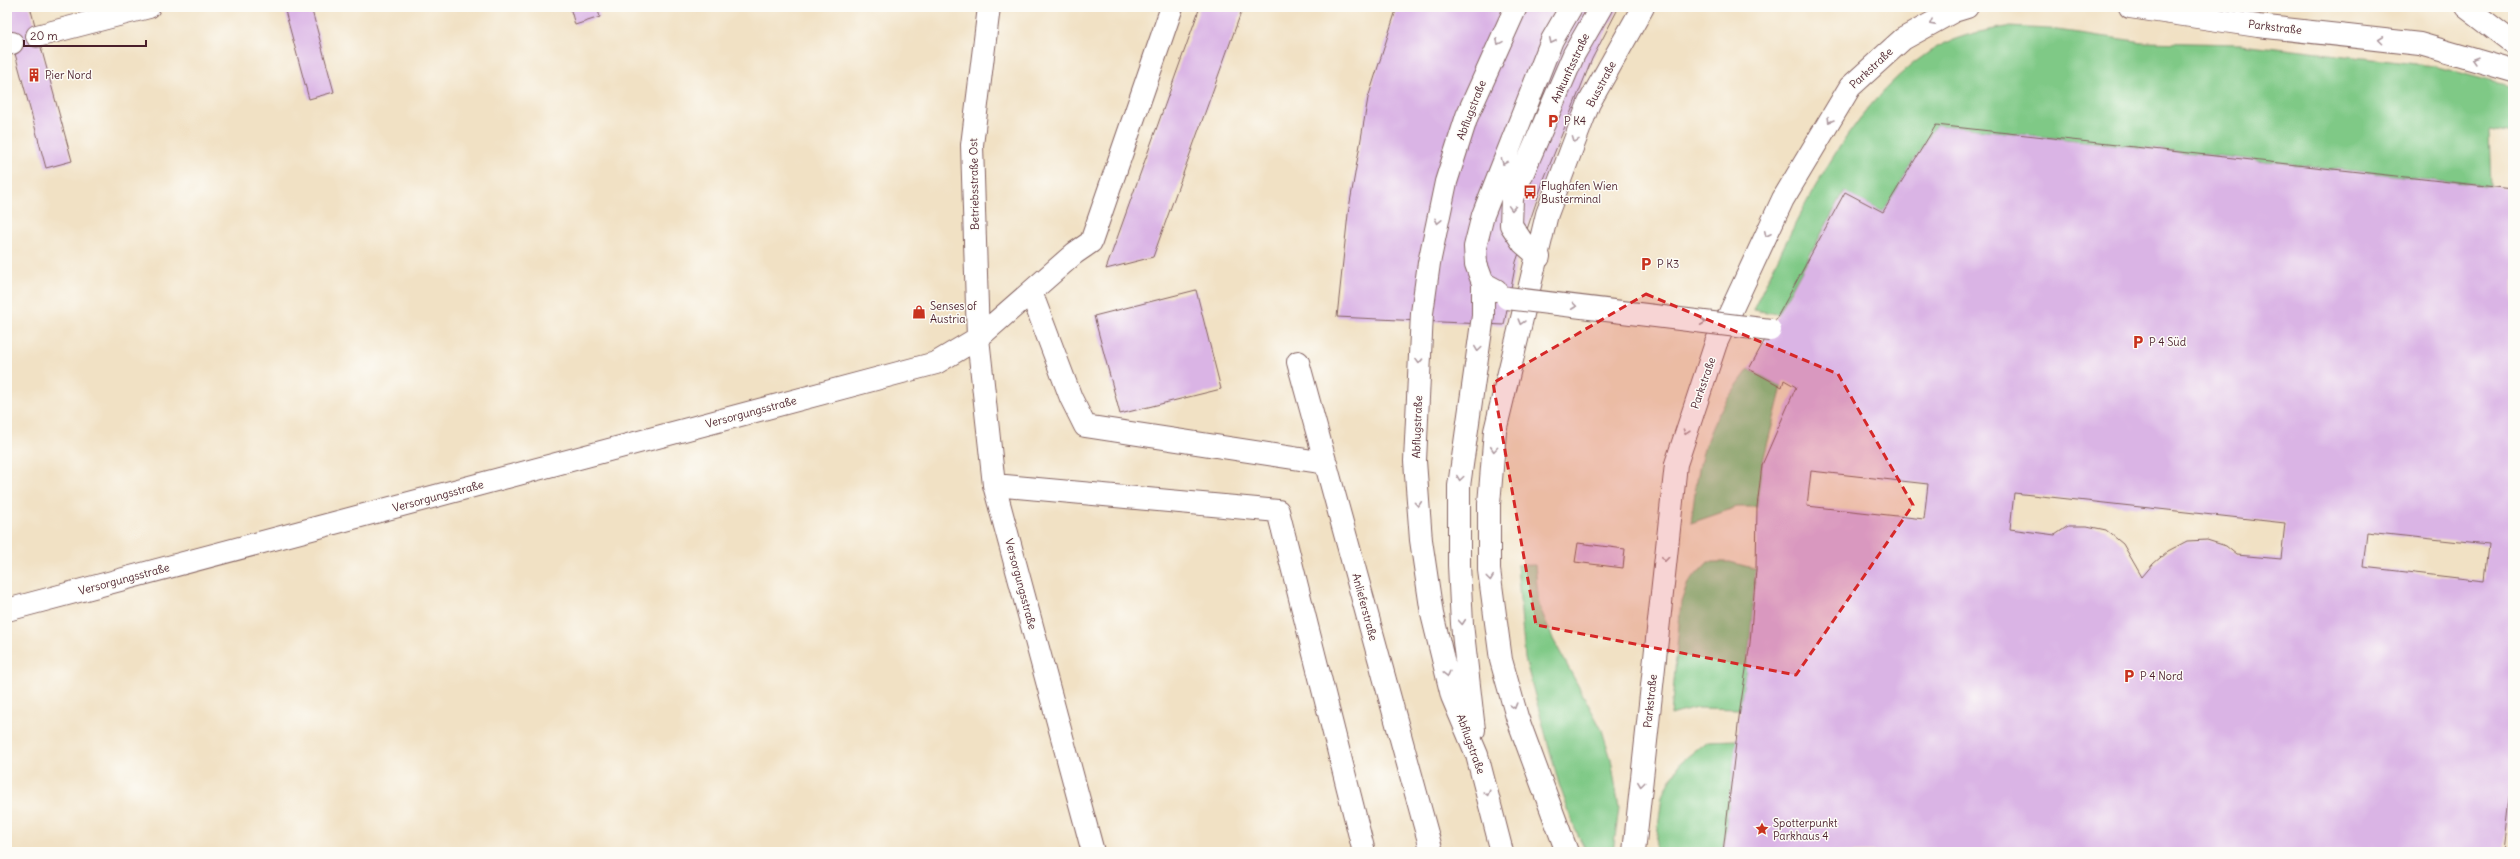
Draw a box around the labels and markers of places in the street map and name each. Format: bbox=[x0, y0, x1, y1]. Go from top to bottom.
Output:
building icon: Pier Nord bbox=[26, 67, 42, 83]
place label: Pier Nord bbox=[45, 68, 92, 82]
parking icon: P K4 bbox=[1545, 113, 1561, 129]
place label: P K4 bbox=[1564, 114, 1586, 128]
place label: Flughafen Wien Busterminal bbox=[1541, 179, 1618, 206]
bus stop icon: Flughafen Wien Busterminal bbox=[1522, 184, 1538, 200]
parking icon: P K3 bbox=[1638, 256, 1654, 272]
place label: P K3 bbox=[1657, 257, 1679, 271]
place label: Senses of Austria bbox=[930, 299, 977, 326]
shop icon: Senses of Austria bbox=[911, 304, 927, 320]
parking icon: P 4 Süd bbox=[2130, 334, 2146, 350]
place label: P 4 Süd bbox=[2149, 335, 2187, 349]
parking icon: P 4 Nord bbox=[2121, 668, 2137, 684]
place label: P 4 Nord bbox=[2140, 669, 2183, 683]
place label: Spotterpunkt Parkhaus 4 bbox=[1773, 816, 1838, 843]
place icon: Spotterpunkt Parkhaus 4 bbox=[1754, 821, 1770, 837]

